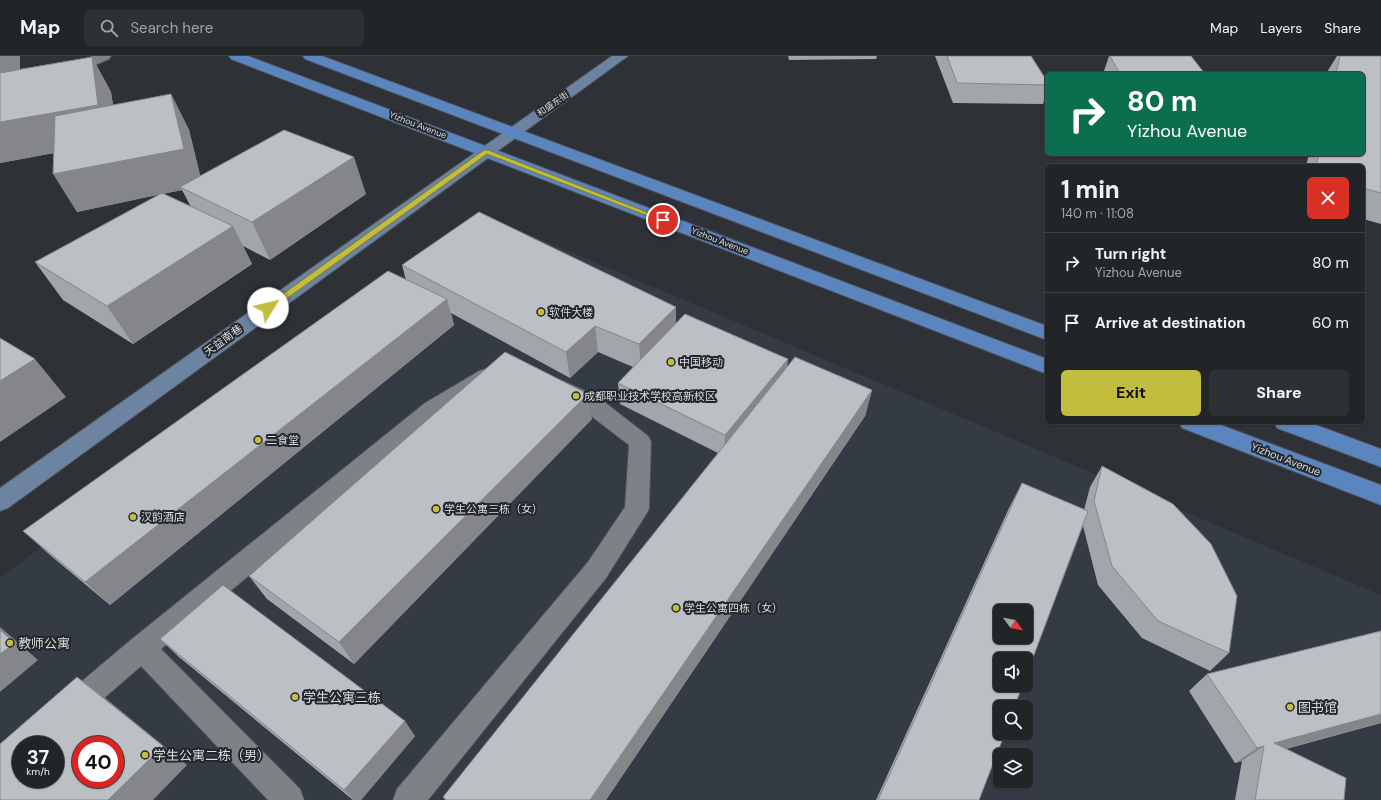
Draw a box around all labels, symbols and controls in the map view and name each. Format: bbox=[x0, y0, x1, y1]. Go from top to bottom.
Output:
search box bbox=[84, 10, 364, 46]
text: Map bbox=[20, 15, 60, 40]
icon: search bbox=[98, 17, 120, 39]
text: Search here bbox=[130, 18, 213, 38]
text: Map bbox=[1210, 19, 1238, 37]
text: Layers bbox=[1260, 19, 1302, 37]
text: Share bbox=[1324, 19, 1361, 37]
text: 80 m bbox=[1127, 83, 1197, 120]
icon: right bbox=[1061, 88, 1113, 140]
street label: 和盛东街 bbox=[535, 89, 571, 119]
street label: Yizhou Avenue bbox=[388, 109, 448, 141]
text: Yizhou Avenue bbox=[1127, 119, 1247, 143]
text: 1 min bbox=[1061, 174, 1120, 205]
button: close bbox=[1307, 177, 1349, 219]
pin bbox=[646, 203, 680, 237]
text: 140 m · 11:08 bbox=[1061, 205, 1134, 222]
icon: arrive bbox=[652, 209, 674, 231]
street label: Yizhou Avenue bbox=[690, 225, 750, 257]
text: Turn right bbox=[1095, 244, 1166, 264]
icon: right bbox=[1061, 252, 1083, 274]
text: 80 m bbox=[1312, 253, 1349, 273]
text: Yizhou Avenue bbox=[1095, 264, 1182, 281]
position arrow bbox=[247, 287, 289, 329]
place label: 软件大楼 bbox=[549, 305, 593, 319]
marker: 软件大楼 bbox=[536, 307, 546, 317]
icon: arrive bbox=[1061, 312, 1083, 334]
text: Arrive at destination bbox=[1095, 313, 1246, 333]
text: 60 m bbox=[1312, 313, 1349, 333]
street label: 天益南巷 bbox=[201, 321, 245, 359]
place label: 中国移动 bbox=[679, 355, 723, 369]
marker: 中国移动 bbox=[666, 357, 676, 367]
button: Exit bbox=[1061, 370, 1201, 416]
button: Share bbox=[1209, 370, 1349, 416]
place label: 成都职业技术学校高新校区 bbox=[584, 389, 716, 403]
marker: 成都职业技术学校高新校区 bbox=[571, 391, 581, 401]
place label: 二食堂 bbox=[266, 433, 299, 447]
marker: 二食堂 bbox=[253, 435, 263, 445]
street label: Yizhou Avenue bbox=[1249, 439, 1323, 479]
place label: 学生公寓三栋（女） bbox=[444, 502, 543, 516]
marker: 学生公寓三栋（女） bbox=[431, 504, 441, 514]
place label: 汉韵酒店 bbox=[141, 510, 185, 524]
marker: 汉韵酒店 bbox=[128, 512, 138, 522]
place label: 学生公寓四栋（女） bbox=[684, 601, 783, 615]
marker: 学生公寓四栋（女） bbox=[671, 603, 681, 613]
north arrow bbox=[993, 604, 1033, 644]
map controls bbox=[993, 604, 1033, 788]
place label: 教师公寓 bbox=[18, 635, 70, 652]
marker: 教师公寓 bbox=[5, 638, 15, 648]
button: sound bbox=[993, 652, 1033, 692]
place label: 学生公寓三栋 bbox=[303, 689, 381, 706]
marker: 学生公寓三栋 bbox=[290, 692, 300, 702]
place label: 图书馆 bbox=[1298, 699, 1337, 716]
button: search bbox=[993, 700, 1033, 740]
marker: 图书馆 bbox=[1285, 702, 1295, 712]
speed limit sign: 40 bbox=[72, 736, 124, 788]
text: 37 bbox=[27, 744, 49, 770]
place label: 学生公寓二栋（男） bbox=[153, 747, 270, 764]
button: layers bbox=[993, 748, 1033, 788]
marker: 学生公寓二栋（男） bbox=[140, 750, 150, 760]
text: km/h bbox=[26, 765, 50, 778]

